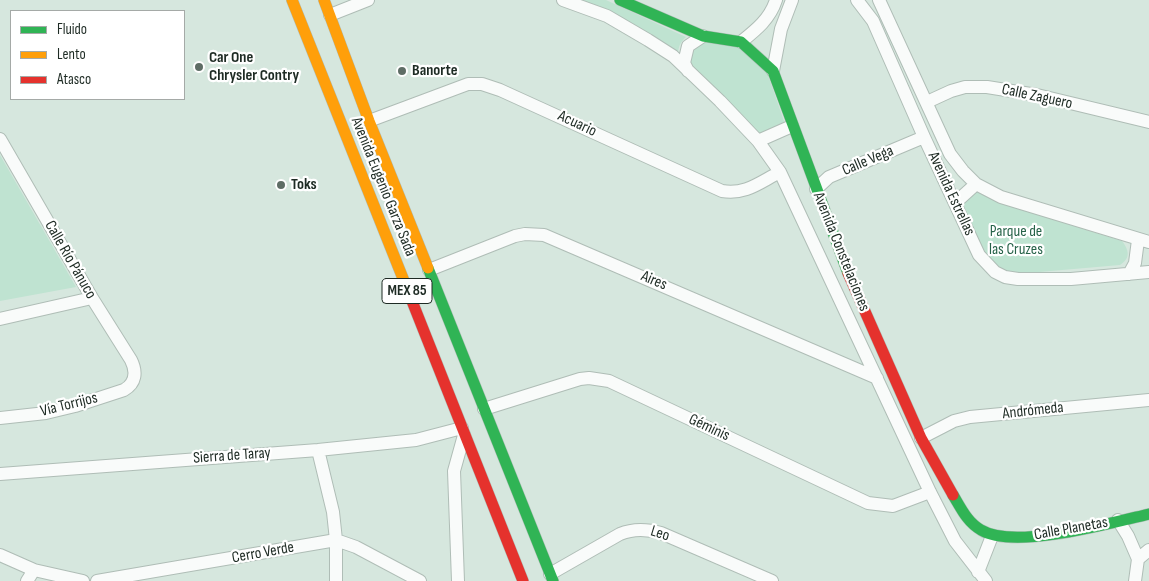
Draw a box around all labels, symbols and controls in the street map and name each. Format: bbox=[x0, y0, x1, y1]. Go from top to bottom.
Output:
legend bbox=[10, 10, 185, 100]
text: Fluido bbox=[57, 20, 87, 39]
text: Lento bbox=[57, 45, 86, 64]
place label: Car One Chrysler Contry bbox=[209, 48, 299, 86]
marker: Car One Chrysler Contry bbox=[193, 61, 205, 73]
place label: Banorte bbox=[412, 61, 458, 81]
marker: Banorte bbox=[396, 65, 408, 77]
text: Atasco bbox=[57, 70, 91, 89]
street label: Calle Zaguero bbox=[1000, 80, 1074, 114]
street label: Acuario bbox=[555, 107, 599, 141]
street label: Avenida Eugenio Garza Sada bbox=[346, 115, 420, 259]
street label: Calle Vega bbox=[839, 142, 897, 180]
street label: Avenida Estrellas bbox=[923, 149, 979, 239]
place label: Toks bbox=[291, 175, 317, 195]
marker: Toks bbox=[275, 179, 287, 191]
street label: Avenida Constelaciones bbox=[808, 190, 874, 314]
street label: Calle Río Pánuco bbox=[40, 217, 100, 303]
park label: Parque de las Cruzes bbox=[989, 222, 1043, 260]
street label: Aires bbox=[638, 267, 670, 295]
road number: MEX 85 bbox=[382, 278, 432, 304]
street label: Vía Torrijos bbox=[38, 389, 100, 421]
street label: Andrómeda bbox=[1002, 398, 1064, 424]
street label: Géminis bbox=[685, 410, 733, 446]
street label: Sierra de Taray bbox=[193, 444, 271, 468]
street label: Calle Planetas bbox=[1033, 513, 1109, 545]
street label: Leo bbox=[648, 522, 672, 546]
street label: Cerro Verde bbox=[230, 538, 296, 568]

